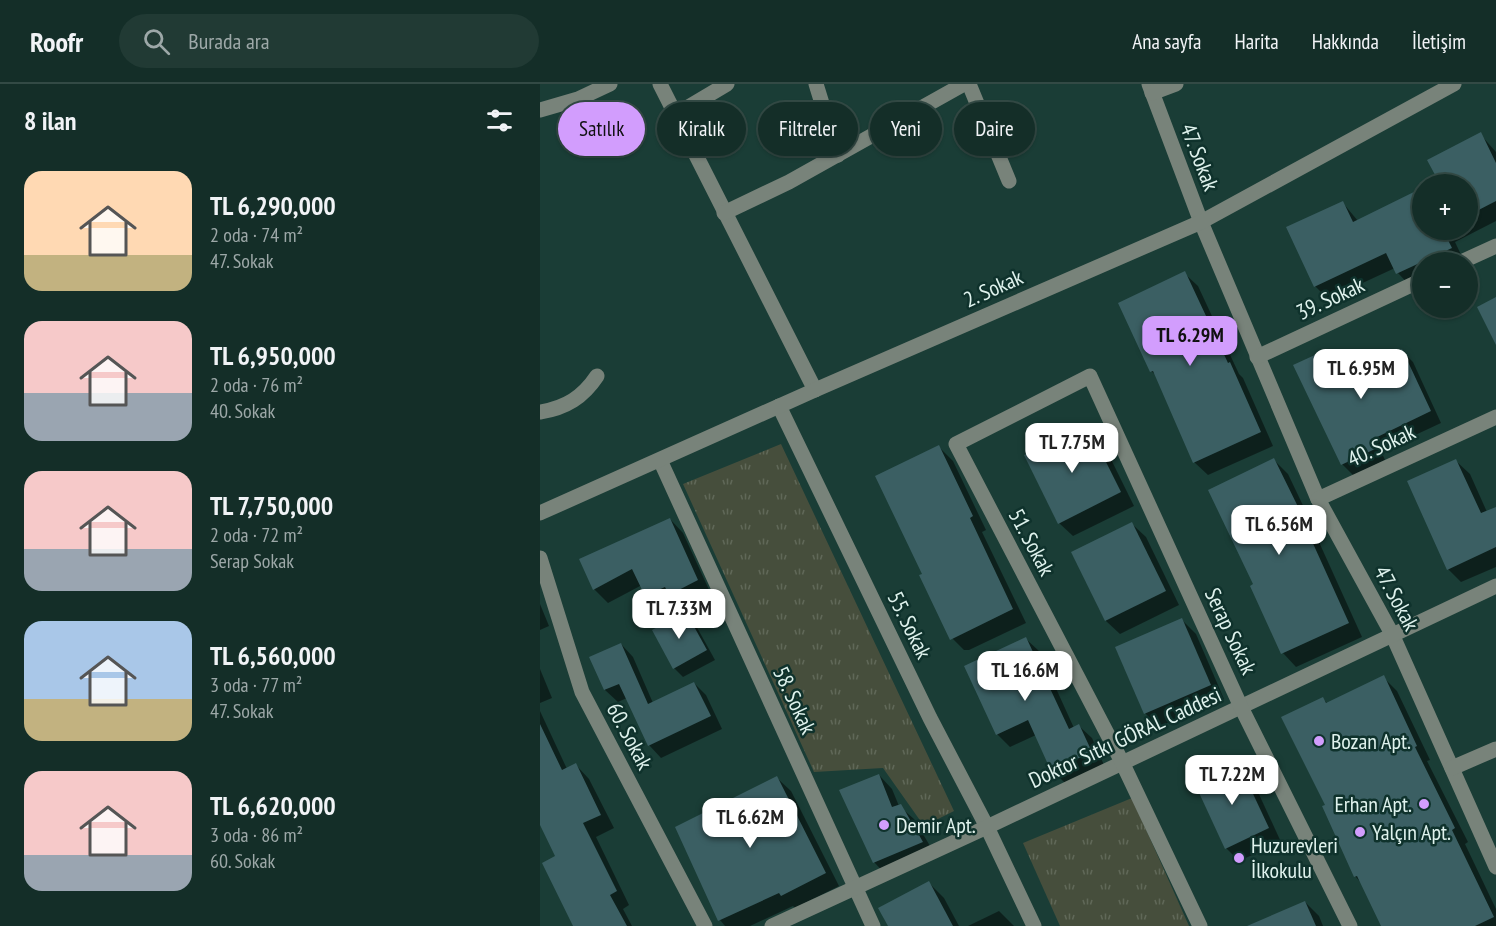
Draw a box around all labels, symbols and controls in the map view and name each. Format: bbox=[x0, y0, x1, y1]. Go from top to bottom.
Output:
search box bbox=[119, 14, 539, 68]
text: Roofr bbox=[30, 23, 83, 60]
icon: search bbox=[140, 25, 173, 58]
text: Burada ara bbox=[188, 27, 270, 55]
text: Ana sayfa bbox=[1132, 28, 1201, 55]
text: Harita bbox=[1234, 28, 1279, 55]
text: Hakkında bbox=[1312, 28, 1379, 55]
text: İletişim bbox=[1412, 28, 1466, 55]
chip: Satılık bbox=[558, 102, 645, 156]
chip: Kiralık bbox=[657, 102, 746, 156]
chip: Filtreler bbox=[758, 102, 858, 156]
chip: Yeni bbox=[870, 102, 942, 156]
chip: Daire bbox=[954, 102, 1035, 156]
text: 8 ilan bbox=[24, 104, 76, 137]
icon: filters bbox=[483, 104, 516, 137]
street label: 47. Sokak bbox=[1174, 119, 1226, 195]
map controls bbox=[1412, 174, 1478, 318]
button: + bbox=[1412, 174, 1478, 240]
text: TL 6,290,000 bbox=[210, 189, 336, 222]
icon: home bbox=[72, 195, 144, 267]
text: 2 oda · 74 m² bbox=[210, 222, 303, 248]
text: 47. Sokak bbox=[210, 248, 273, 274]
button: − bbox=[1412, 252, 1478, 318]
street label: 2. Sokak bbox=[959, 262, 1027, 313]
street label: 39. Sokak bbox=[1292, 270, 1369, 326]
pin: TL 6.29M bbox=[1128, 316, 1252, 367]
text: TL 6.29M bbox=[1156, 322, 1224, 348]
text: TL 6,950,000 bbox=[210, 339, 336, 372]
icon: home bbox=[72, 345, 144, 417]
pin: TL 6.95M bbox=[1299, 349, 1423, 400]
text: TL 6.95M bbox=[1327, 355, 1395, 381]
text: 2 oda · 76 m² bbox=[210, 372, 303, 398]
text: 40. Sokak bbox=[210, 398, 275, 424]
street label: 40. Sokak bbox=[1343, 417, 1420, 473]
pin: TL 7.75M bbox=[1010, 423, 1134, 474]
text: TL 7.75M bbox=[1039, 429, 1105, 455]
text: TL 7,750,000 bbox=[210, 489, 333, 522]
icon: home bbox=[72, 495, 144, 567]
street label: 51. Sokak bbox=[1003, 504, 1061, 581]
pin: TL 6.56M bbox=[1217, 505, 1341, 556]
text: TL 6.56M bbox=[1245, 511, 1313, 537]
text: 2 oda · 72 m² bbox=[210, 522, 303, 548]
text: Serap Sokak bbox=[210, 548, 294, 574]
street label: 47. Sokak bbox=[1368, 561, 1426, 636]
street label: Serap Sokak bbox=[1199, 583, 1263, 679]
street label: 55. Sokak bbox=[882, 587, 939, 664]
pin: TL 7.33M bbox=[617, 589, 741, 640]
text: TL 7.33M bbox=[646, 595, 712, 621]
text: TL 6,560,000 bbox=[210, 639, 336, 672]
icon: home bbox=[72, 645, 144, 717]
pin: TL 16.6M bbox=[963, 651, 1087, 702]
text: TL 16.6M bbox=[991, 657, 1059, 683]
street label: 58. Sokak bbox=[767, 662, 823, 739]
text: 3 oda · 77 m² bbox=[210, 672, 302, 698]
street label: Doktor Sıtkı GÖRAL Caddesi bbox=[1024, 680, 1226, 794]
text: 47. Sokak bbox=[210, 698, 273, 724]
street label: 60. Sokak bbox=[601, 698, 659, 775]
place label: Bozan Apt. bbox=[1331, 727, 1411, 755]
marker: Bozan Apt. bbox=[1312, 734, 1326, 748]
pin: TL 7.22M bbox=[1170, 755, 1294, 806]
text: TL 7.22M bbox=[1199, 761, 1265, 787]
text: TL 6,620,000 bbox=[210, 789, 336, 822]
place label: Erhan Apt. bbox=[1334, 790, 1412, 818]
icon: home bbox=[72, 795, 144, 867]
marker: Erhan Apt. bbox=[1417, 797, 1431, 811]
pin: TL 6.62M bbox=[688, 798, 812, 849]
text: TL 6.62M bbox=[716, 804, 784, 830]
place label: Demir Apt. bbox=[896, 811, 976, 839]
marker: Demir Apt. bbox=[877, 818, 891, 832]
place label: Yalçın Apt. bbox=[1372, 818, 1451, 846]
text: 3 oda · 86 m² bbox=[210, 822, 303, 848]
marker: Yalçın Apt. bbox=[1353, 825, 1367, 839]
place label: Huzurevleri İlkokulu bbox=[1251, 831, 1338, 884]
text: 60. Sokak bbox=[210, 848, 275, 874]
marker: Huzurevleri İlkokulu bbox=[1232, 851, 1246, 865]

